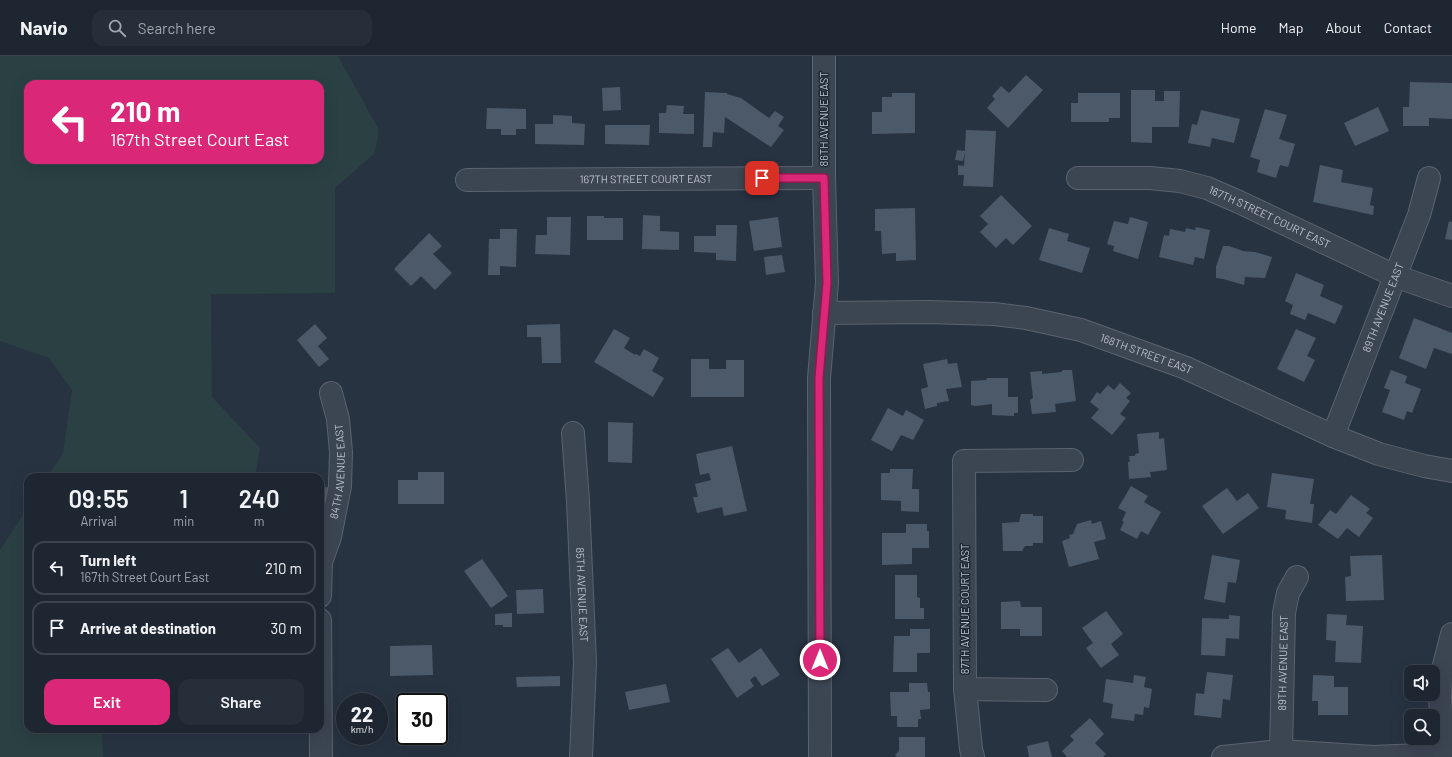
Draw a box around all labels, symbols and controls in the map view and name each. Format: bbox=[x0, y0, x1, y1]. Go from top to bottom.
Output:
search box bbox=[92, 10, 372, 46]
text: Navio bbox=[20, 16, 68, 39]
icon: search bbox=[106, 17, 128, 39]
text: Search here bbox=[138, 19, 216, 37]
text: Home bbox=[1221, 19, 1257, 36]
text: Map bbox=[1279, 19, 1303, 36]
text: About bbox=[1325, 19, 1362, 36]
text: Contact bbox=[1384, 19, 1432, 36]
street label: 86TH AVENUE EAST bbox=[817, 72, 830, 166]
text: 210 m bbox=[110, 94, 180, 128]
icon: left bbox=[44, 96, 96, 148]
text: 167th Street Court East bbox=[110, 128, 289, 150]
pin bbox=[745, 161, 779, 195]
icon: arrive bbox=[751, 167, 773, 189]
street label: 167TH STREET COURT EAST bbox=[580, 172, 712, 185]
street label: 167TH STREET COURT EAST bbox=[1207, 183, 1333, 250]
street label: 89TH AVENUE EAST bbox=[1359, 261, 1406, 354]
street label: 168TH STREET EAST bbox=[1098, 330, 1195, 376]
street label: 84TH AVENUE EAST bbox=[327, 423, 347, 520]
text: 09:55 bbox=[68, 484, 129, 513]
text: 1 bbox=[179, 484, 188, 513]
text: 240 bbox=[239, 484, 280, 513]
text: Arrival bbox=[80, 513, 117, 529]
text: min bbox=[173, 513, 194, 529]
text: m bbox=[254, 513, 264, 529]
street label: 87TH AVENUE COURT EAST bbox=[958, 544, 971, 674]
street label: 85TH AVENUE EAST bbox=[574, 547, 591, 642]
text: Turn left bbox=[80, 551, 136, 569]
icon: left bbox=[46, 557, 68, 579]
text: 210 m bbox=[265, 559, 302, 577]
text: 167th Street Court East bbox=[80, 569, 209, 585]
street label: 89TH AVENUE EAST bbox=[1275, 615, 1290, 711]
icon: arrive bbox=[46, 617, 68, 639]
text: Arrive at destination bbox=[80, 619, 216, 637]
text: 30 m bbox=[270, 619, 302, 637]
position arrow bbox=[799, 639, 841, 681]
map controls bbox=[1404, 665, 1440, 745]
button: sound bbox=[1404, 665, 1440, 701]
button: Exit bbox=[44, 679, 170, 725]
button: Share bbox=[178, 679, 304, 725]
speed limit sign: 30 bbox=[396, 693, 448, 745]
text: 22 bbox=[351, 702, 373, 726]
button: search bbox=[1404, 709, 1440, 745]
text: km/h bbox=[351, 723, 373, 735]

